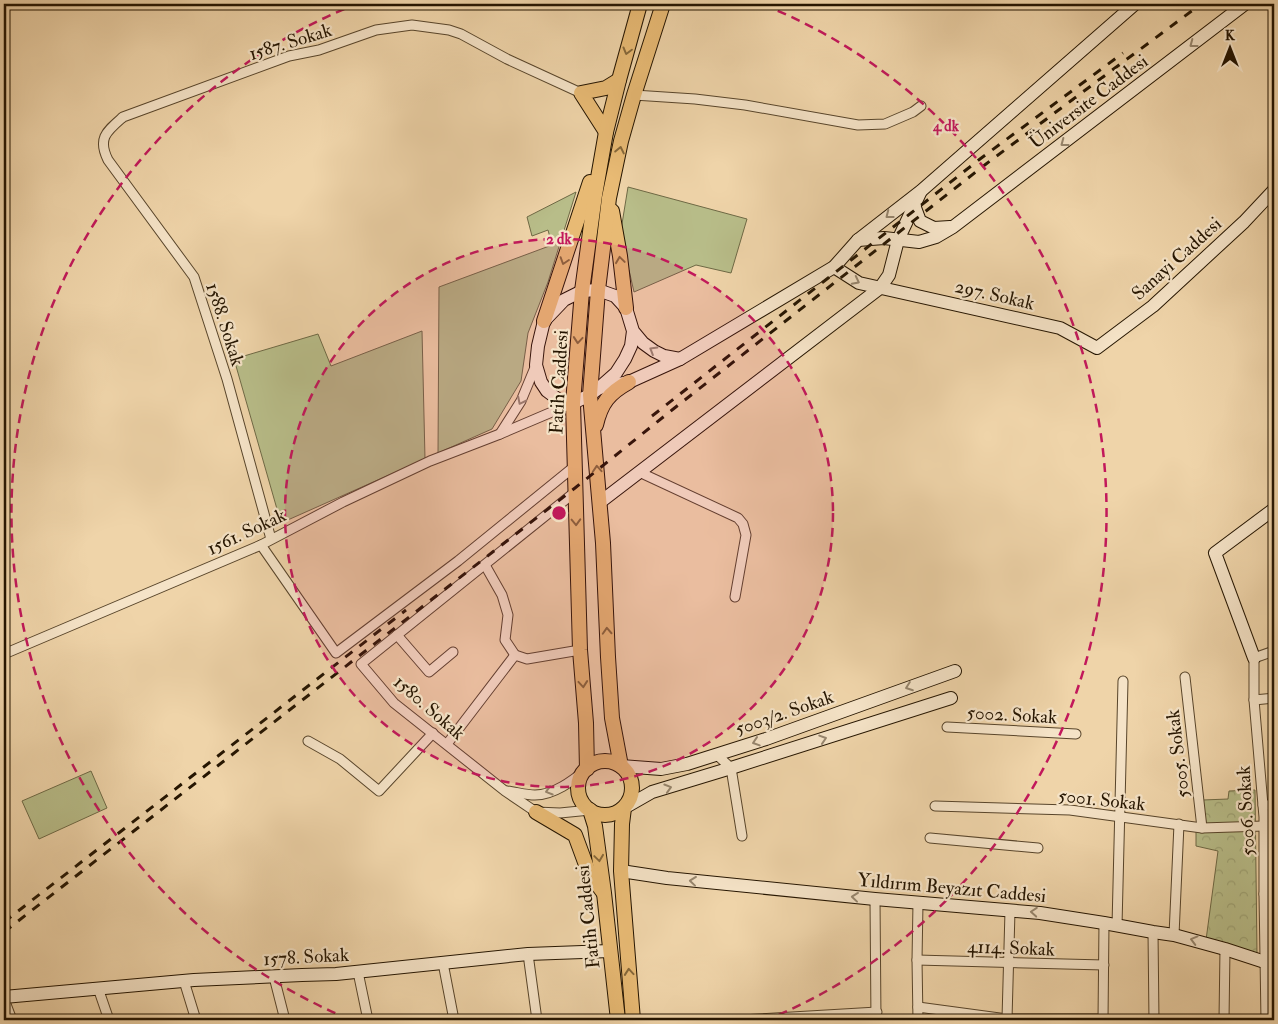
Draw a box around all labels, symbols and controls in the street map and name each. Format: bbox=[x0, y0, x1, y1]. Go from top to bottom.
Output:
street label: 1587. Sokak bbox=[246, 18, 335, 66]
north arrow bbox=[1206, 22, 1256, 72]
text: K bbox=[1225, 27, 1236, 44]
one-way arrow bbox=[1189, 38, 1199, 47]
one-way arrow bbox=[622, 46, 632, 54]
street label: Üniversite Caddesi bbox=[1024, 49, 1153, 154]
text: 4 dk bbox=[932, 117, 960, 136]
one-way arrow bbox=[1060, 137, 1069, 146]
one-way arrow bbox=[614, 146, 624, 154]
one-way arrow bbox=[886, 210, 895, 218]
street label: Sanayi Caddesi bbox=[1127, 212, 1227, 305]
text: 2 dk bbox=[546, 230, 572, 249]
one-way arrow bbox=[615, 255, 626, 263]
one-way arrow bbox=[560, 256, 570, 265]
one-way arrow bbox=[851, 274, 860, 285]
street label: 297. Sokak bbox=[953, 274, 1037, 316]
street label: 1588. Sokak bbox=[200, 280, 250, 369]
street label: Fatih Caddesi bbox=[544, 329, 574, 435]
one-way arrow bbox=[573, 336, 584, 344]
one-way arrow bbox=[650, 347, 659, 356]
one-way arrow bbox=[517, 395, 527, 404]
one-way arrow bbox=[592, 465, 603, 473]
street label: 1561. Sokak bbox=[203, 503, 290, 561]
centre of rings bbox=[550, 504, 568, 522]
one-way arrow bbox=[570, 518, 581, 526]
one-way arrow bbox=[601, 627, 612, 635]
street label: 1580. Sokak bbox=[389, 670, 470, 745]
one-way arrow bbox=[577, 680, 588, 688]
one-way arrow bbox=[906, 681, 914, 691]
street label: 5003/2. Sokak bbox=[732, 685, 837, 741]
street label: 5002. Sokak bbox=[966, 701, 1058, 729]
street label: 5005. Sokak bbox=[1161, 708, 1195, 799]
one-way arrow bbox=[818, 735, 827, 745]
one-way arrow bbox=[753, 736, 761, 746]
street label: 5006. Sokak bbox=[1232, 765, 1260, 857]
one-way arrow bbox=[663, 783, 672, 793]
street label: 5001. Sokak bbox=[1057, 783, 1147, 817]
one-way arrow bbox=[545, 786, 554, 796]
one-way arrow bbox=[593, 854, 604, 862]
street label: Fatih Caddesi bbox=[571, 864, 605, 970]
street label: Yıldırım Beyazıt Caddesi bbox=[857, 868, 1047, 908]
one-way arrow bbox=[689, 875, 697, 886]
one-way arrow bbox=[851, 892, 859, 903]
one-way arrow bbox=[1030, 907, 1038, 918]
street label: 4114. Sokak bbox=[967, 934, 1055, 962]
one-way arrow bbox=[1191, 936, 1199, 946]
street label: 1578. Sokak bbox=[263, 943, 350, 971]
one-way arrow bbox=[624, 967, 635, 975]

